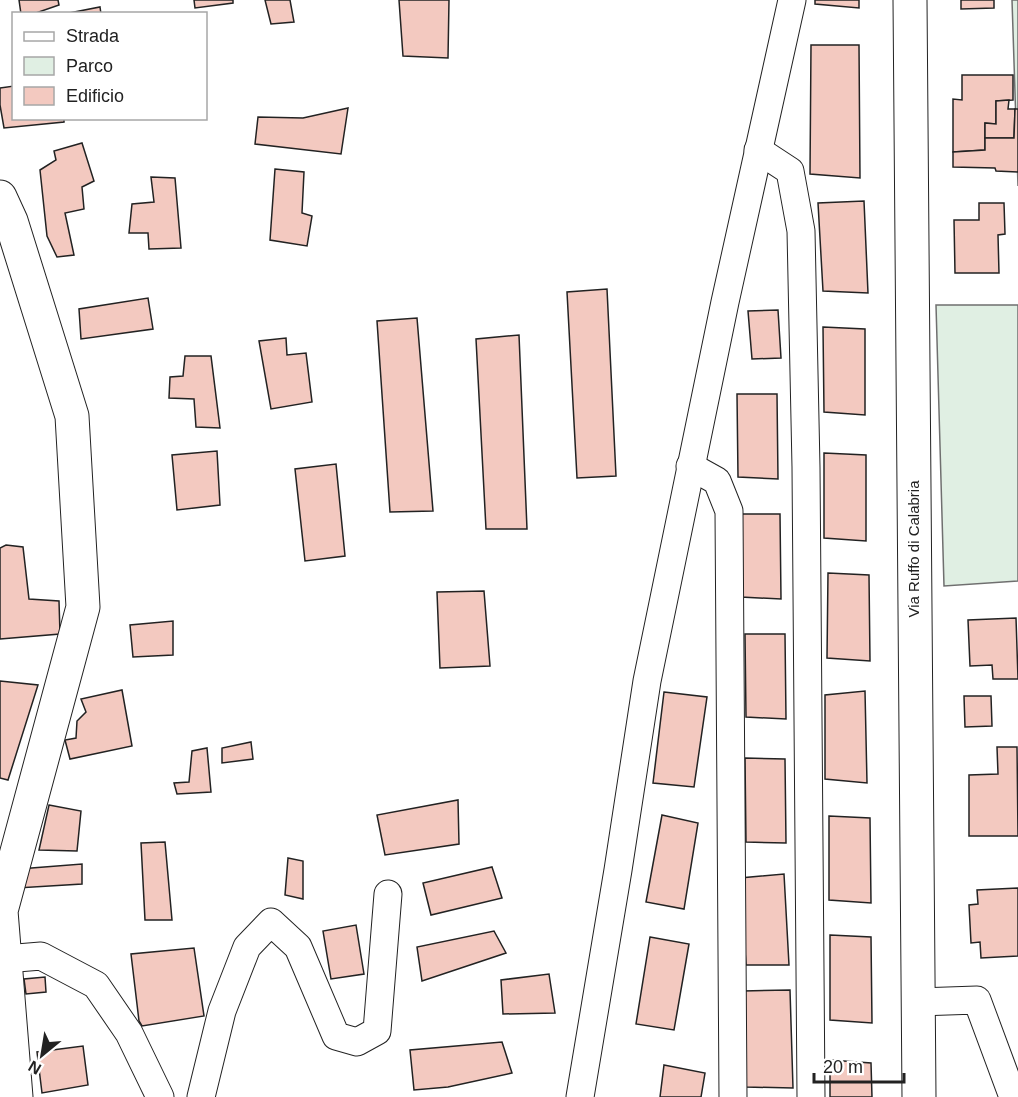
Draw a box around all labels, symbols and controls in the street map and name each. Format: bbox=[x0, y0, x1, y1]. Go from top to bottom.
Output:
legend bbox=[12, 12, 207, 120]
text: Strada bbox=[66, 26, 120, 46]
text: Parco bbox=[66, 56, 113, 76]
text: Edificio bbox=[66, 86, 124, 106]
street label: Via Ruffo di Calabria bbox=[905, 480, 922, 618]
north arrow bbox=[12, 1025, 72, 1085]
scale bar bbox=[814, 1046, 904, 1084]
text: N bbox=[25, 1057, 44, 1078]
text: 20 m bbox=[823, 1057, 863, 1077]

